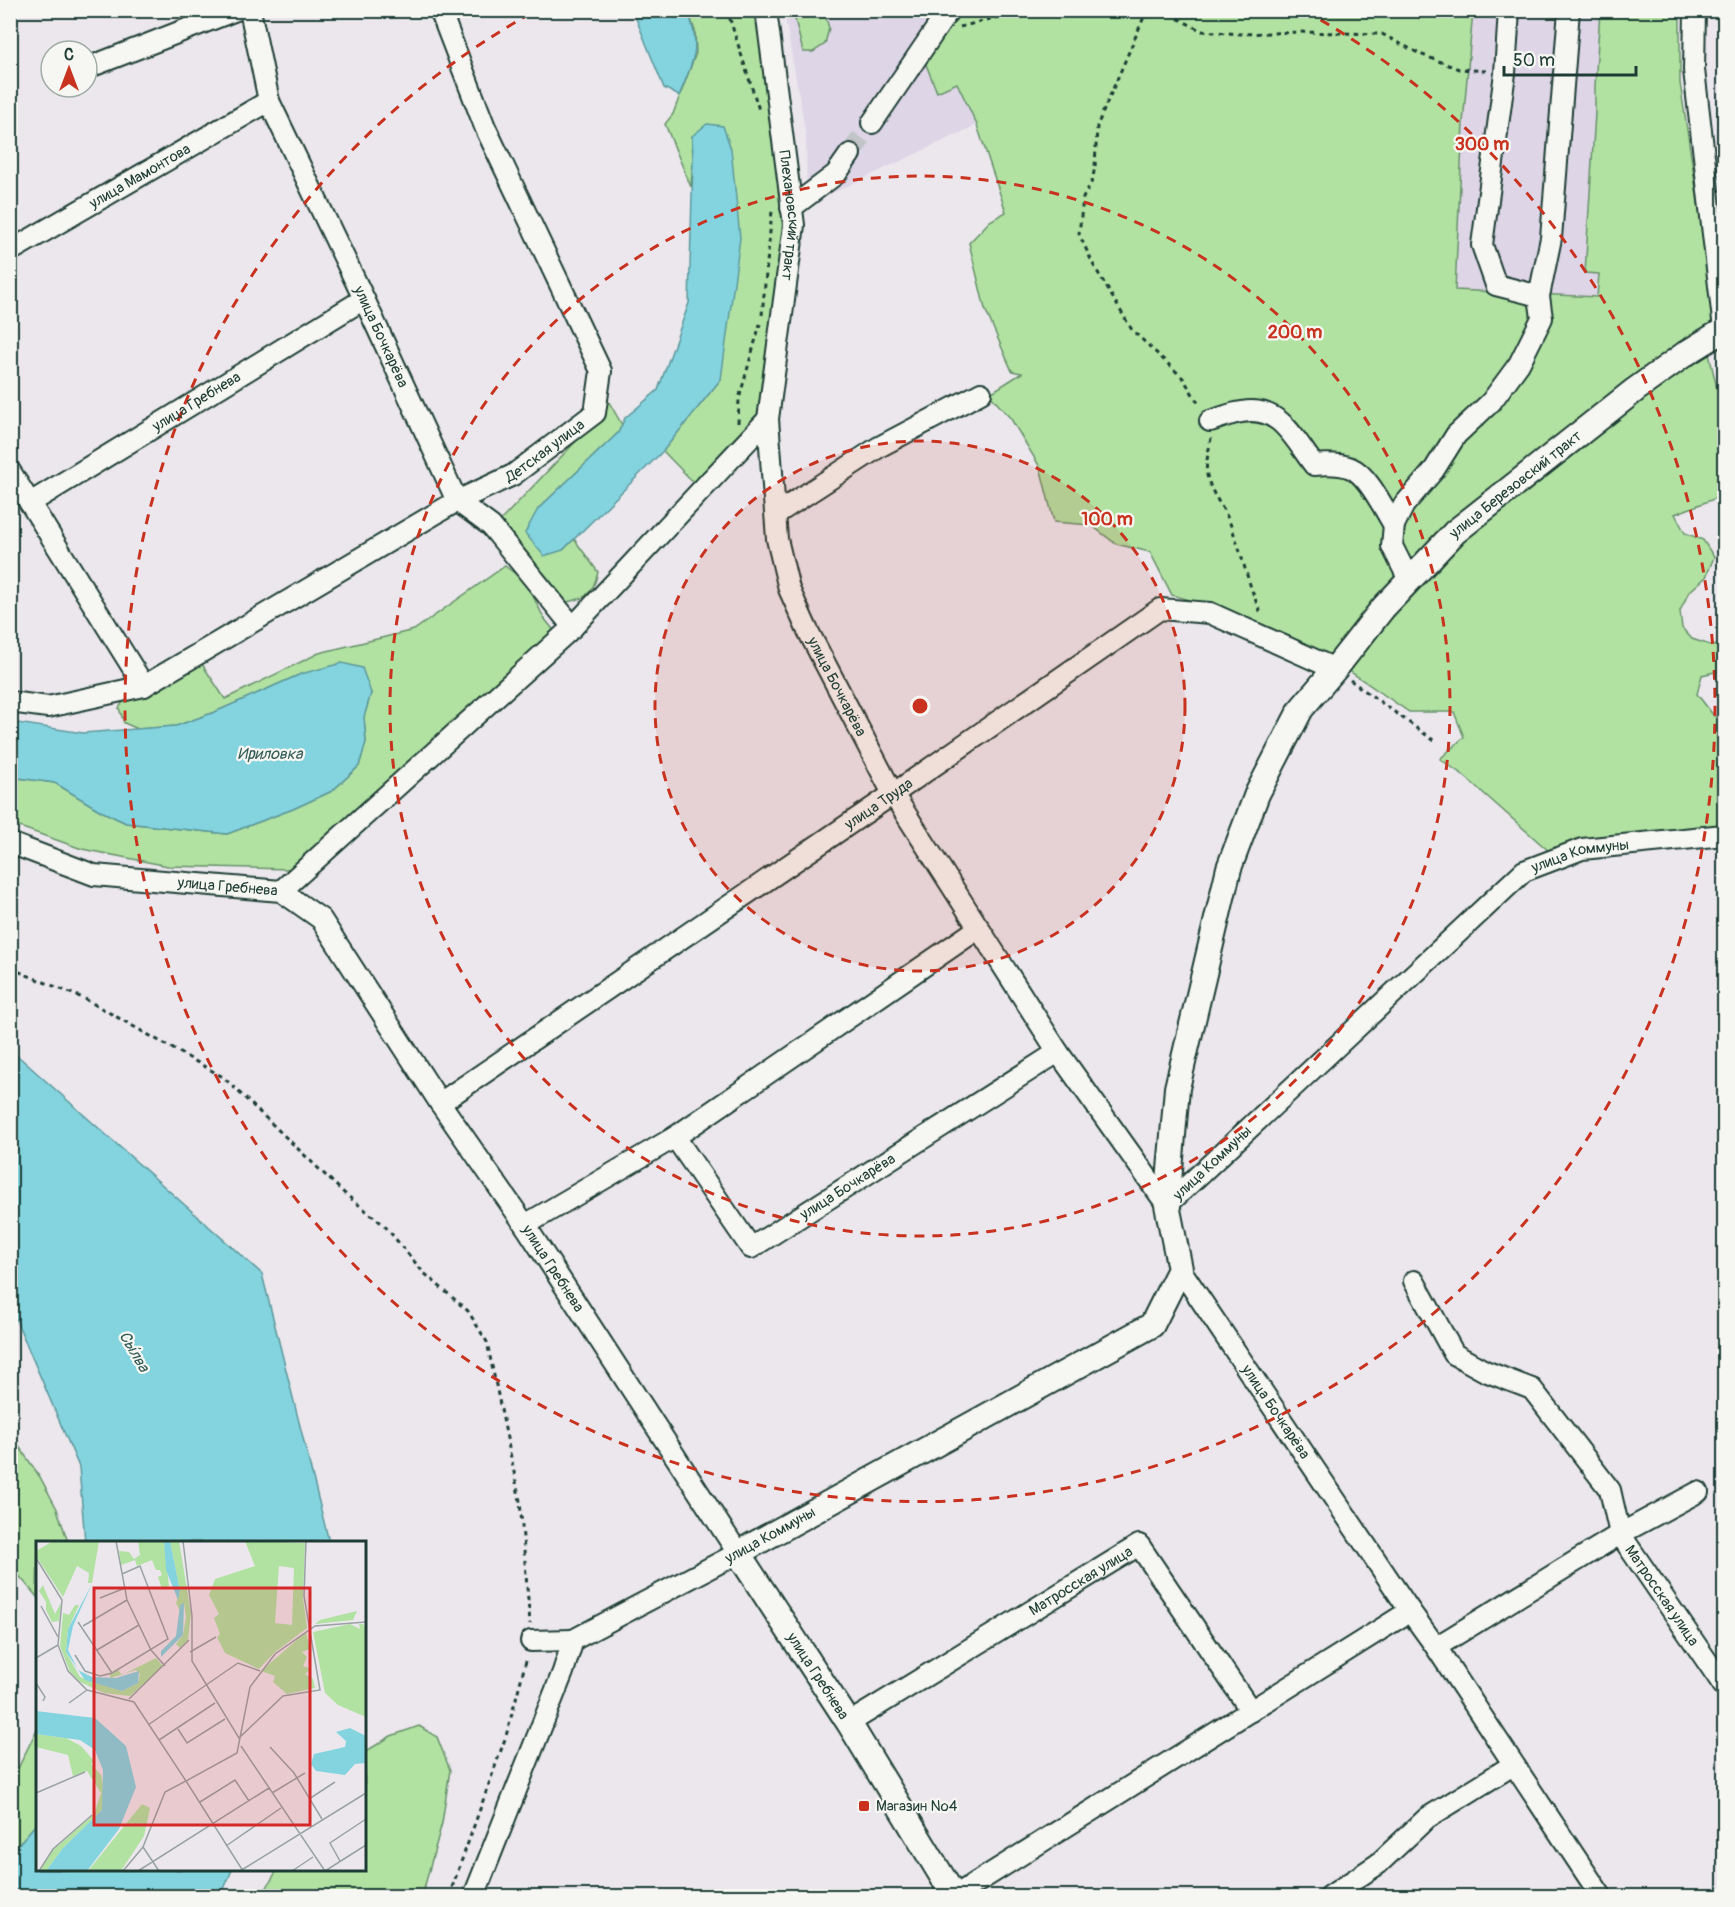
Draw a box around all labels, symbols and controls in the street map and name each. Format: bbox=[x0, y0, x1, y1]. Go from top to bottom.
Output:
north arrow bbox=[39, 39, 99, 99]
scale bar bbox=[1504, 39, 1636, 77]
text: С bbox=[64, 45, 74, 65]
text: 50 m bbox=[1513, 49, 1555, 72]
text: 300 m bbox=[1455, 133, 1509, 156]
street label: улица Мамонтова bbox=[85, 140, 194, 214]
street label: Плехановский тракт bbox=[774, 149, 803, 282]
street label: улица Бочкарёва bbox=[349, 282, 412, 391]
text: 200 m bbox=[1268, 321, 1322, 344]
street label: улица Гребнева bbox=[148, 368, 244, 437]
street label: Детская улица bbox=[502, 415, 589, 487]
street label: улица Березовский тракт bbox=[1444, 426, 1586, 543]
text: 100 m bbox=[1081, 508, 1133, 531]
street label: улица Бочкарёва bbox=[802, 633, 870, 740]
centre of rings bbox=[910, 696, 930, 716]
water label: Ириловка bbox=[238, 744, 304, 764]
street label: улица Труда bbox=[840, 774, 917, 835]
street label: улица Коммуны bbox=[1528, 835, 1630, 878]
street label: улица Гребнева bbox=[176, 873, 278, 901]
street label: улица Коммуны bbox=[1168, 1122, 1256, 1205]
street label: улица Бочкарёва bbox=[796, 1149, 899, 1225]
street label: улица Гребнева bbox=[517, 1221, 588, 1316]
water label: Сы́лва bbox=[115, 1327, 155, 1377]
street label: улица Бочкарёва bbox=[1237, 1360, 1314, 1463]
street label: улица Коммуны bbox=[721, 1503, 819, 1569]
inset map bbox=[36, 1541, 366, 1871]
street label: Матросская улица bbox=[1026, 1542, 1136, 1620]
street label: Матросская улица bbox=[1620, 1542, 1703, 1650]
street label: улица Гребнева bbox=[782, 1628, 853, 1723]
place label: Магазин №4 bbox=[876, 1797, 958, 1816]
marker: Магазин №4 bbox=[857, 1799, 871, 1813]

